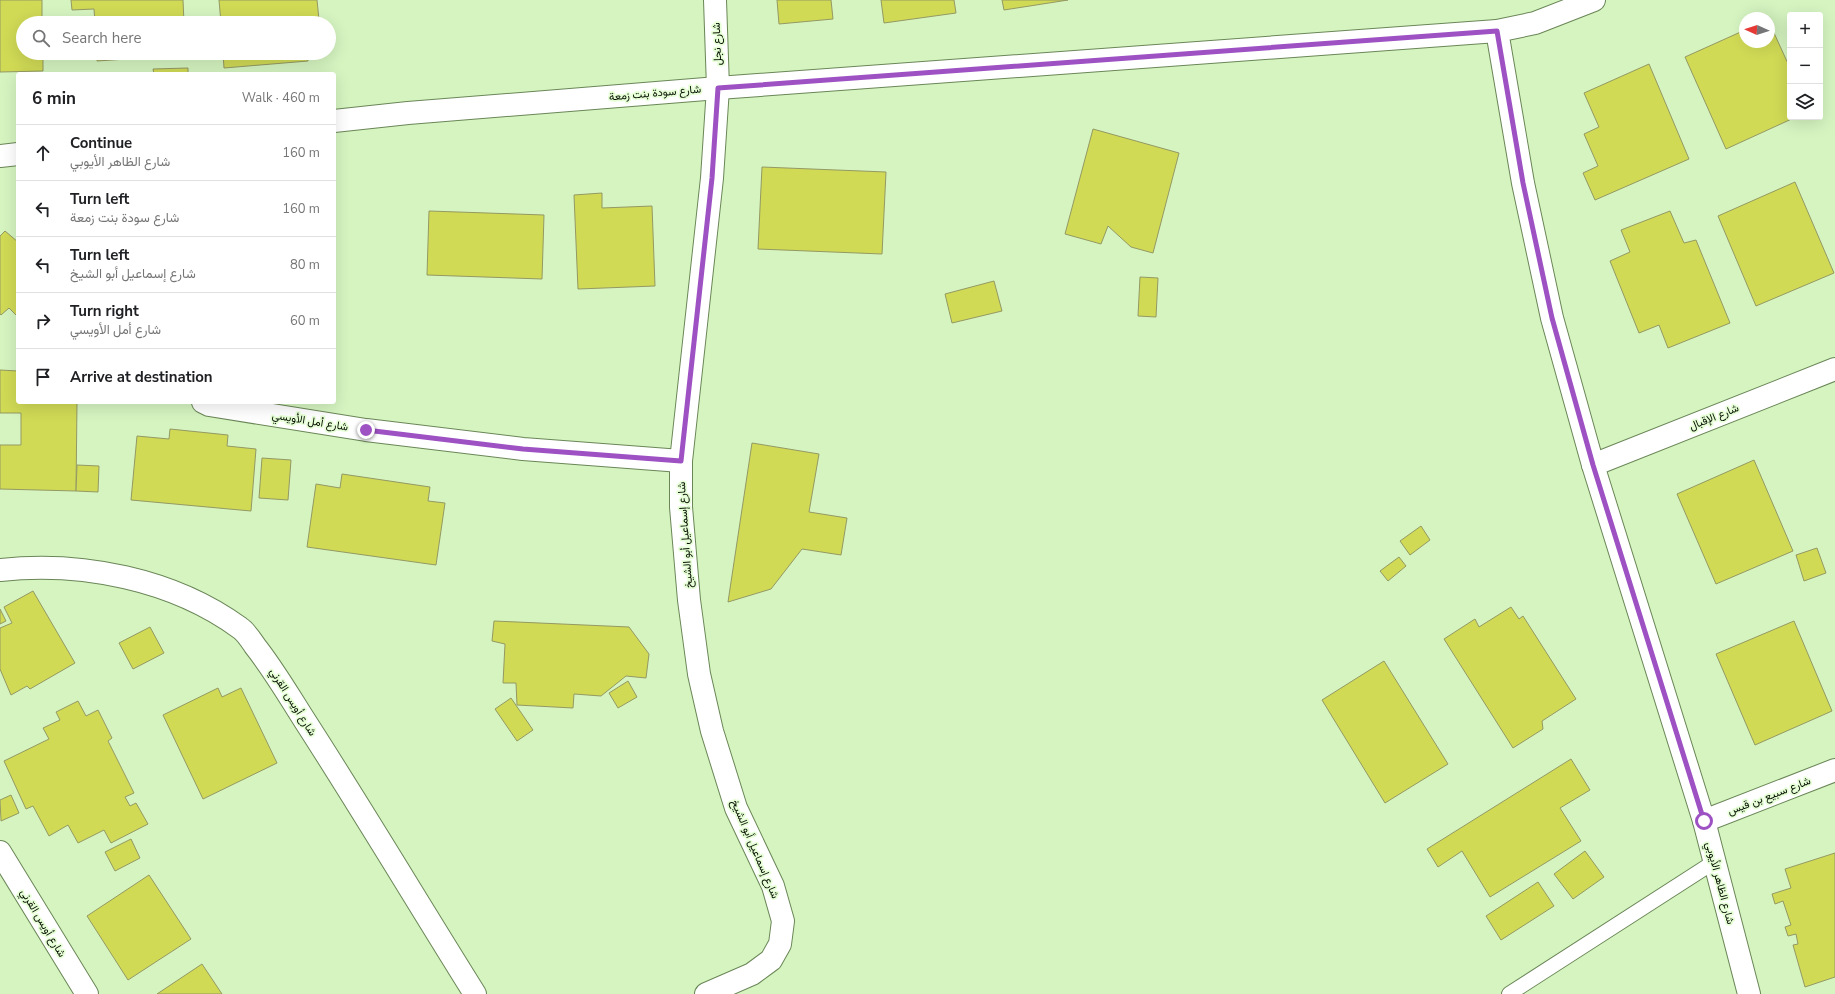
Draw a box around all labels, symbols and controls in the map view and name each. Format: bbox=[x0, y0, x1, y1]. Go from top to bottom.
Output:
north arrow bbox=[1739, 12, 1775, 48]
map controls bbox=[1787, 12, 1823, 120]
button: + bbox=[1787, 12, 1823, 48]
search box bbox=[16, 16, 336, 60]
street label: شارع نجل bbox=[709, 22, 725, 66]
icon: search bbox=[30, 27, 52, 49]
text: Search here bbox=[62, 28, 142, 48]
button: − bbox=[1787, 48, 1823, 84]
street label: شارع سودة بنت زمعة bbox=[608, 81, 702, 105]
button: layers bbox=[1787, 84, 1823, 120]
text: 6 min bbox=[32, 87, 76, 110]
text: Walk · 460 m bbox=[242, 89, 320, 107]
text: Continue bbox=[70, 133, 132, 153]
icon: ahead bbox=[32, 142, 54, 164]
text: 160 m bbox=[282, 144, 320, 162]
text: شارع الظاهر الأيوبي bbox=[70, 153, 170, 171]
text: Turn left bbox=[70, 189, 129, 209]
icon: left bbox=[32, 198, 54, 220]
text: 160 m bbox=[282, 200, 320, 218]
text: شارع سودة بنت زمعة bbox=[70, 209, 179, 227]
text: Turn left bbox=[70, 245, 129, 265]
icon: left bbox=[32, 254, 54, 276]
text: 80 m bbox=[290, 256, 320, 274]
text: شارع إسماعيل أبو الشيخ bbox=[70, 265, 196, 283]
text: Turn right bbox=[70, 301, 139, 321]
icon: right bbox=[32, 310, 54, 332]
text: 60 m bbox=[290, 312, 320, 330]
text: شارع أمل الأويسي bbox=[70, 321, 161, 339]
icon: arrive bbox=[32, 366, 54, 388]
text: Arrive at destination bbox=[70, 367, 213, 387]
street label: شارع الإقبال bbox=[1687, 400, 1741, 434]
street label: شارع أمل الأويسي bbox=[270, 408, 350, 436]
route end bbox=[357, 421, 375, 439]
street label: شارع إسماعيل أبو الشيخ bbox=[674, 481, 696, 589]
street label: شارع أويس القرني bbox=[264, 665, 320, 740]
street label: شارع سبيع بن قيس bbox=[1725, 773, 1813, 819]
street label: شارع إسماعيل أبو الشيخ bbox=[727, 797, 783, 901]
route start bbox=[1695, 812, 1713, 830]
street label: شارع الظاهر الأيوبي bbox=[1700, 840, 1738, 927]
street label: شارع أويس القرني bbox=[15, 886, 69, 961]

